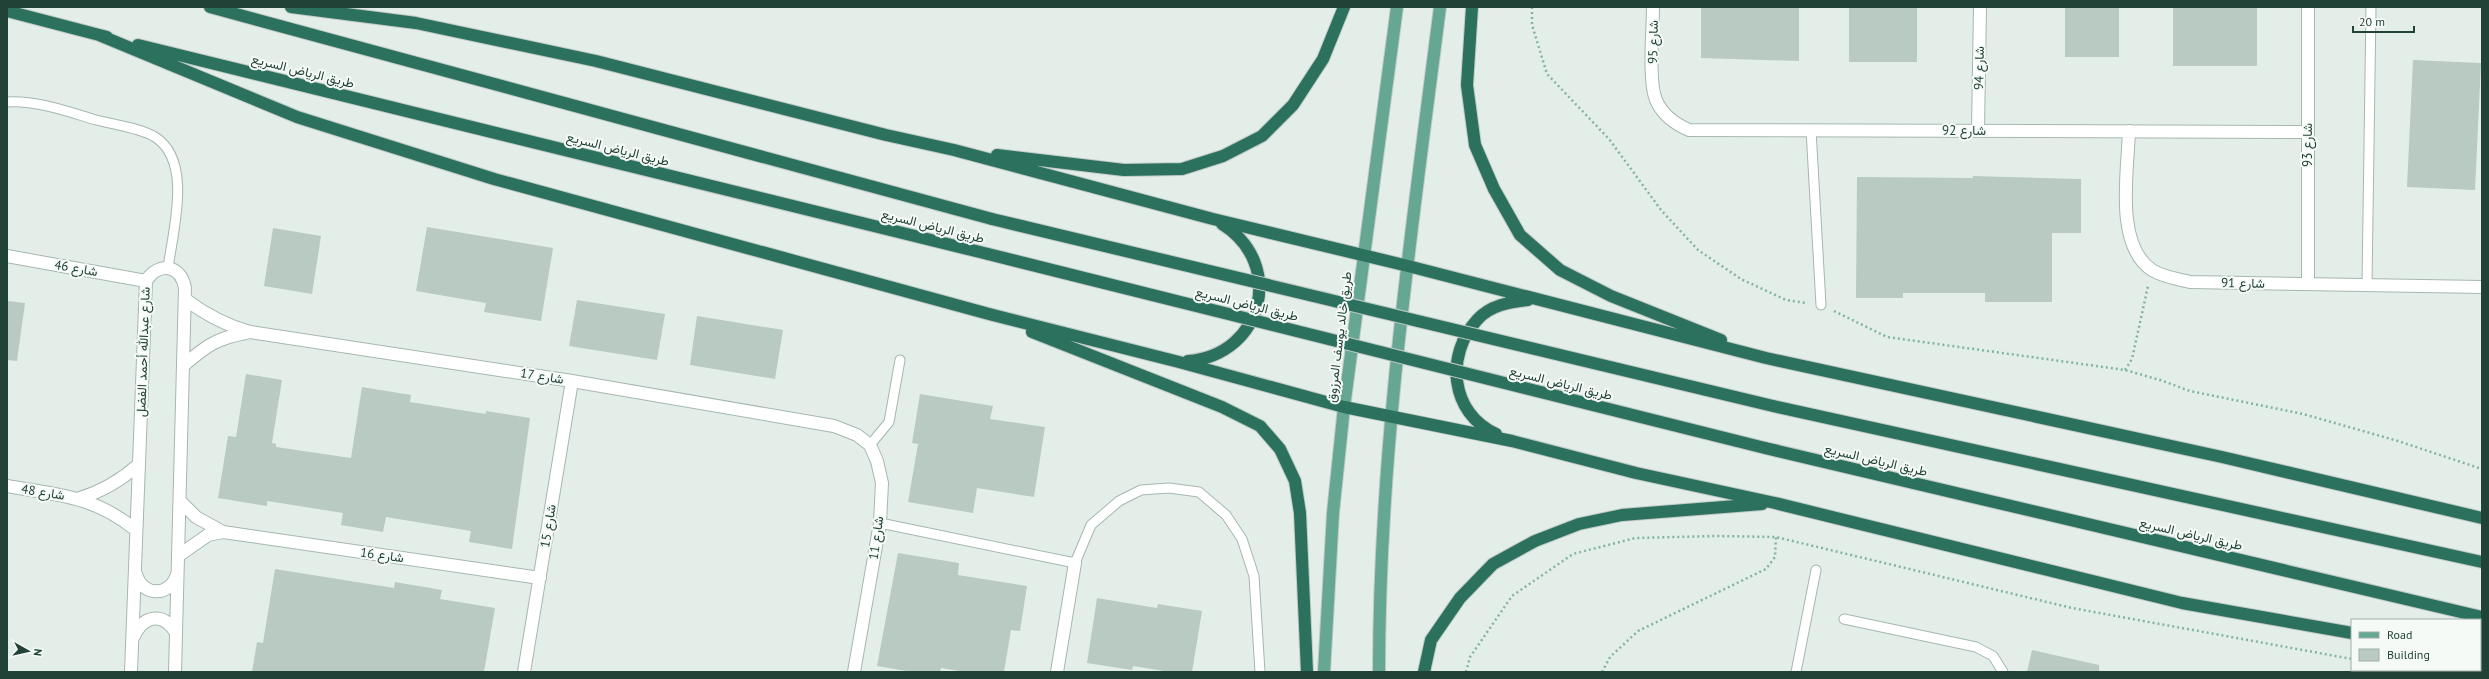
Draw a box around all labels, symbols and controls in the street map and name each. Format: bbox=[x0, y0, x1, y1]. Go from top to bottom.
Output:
scale bar bbox=[2353, 8, 2414, 34]
text: 20 m bbox=[2359, 14, 2385, 29]
street label: شارع 95 bbox=[1644, 20, 1663, 64]
street label: شارع 94 bbox=[1970, 46, 1989, 90]
street label: طريق الرياض السريع bbox=[250, 50, 356, 93]
street label: شارع 92 bbox=[1942, 122, 1986, 140]
street label: شارع 93 bbox=[2299, 123, 2317, 167]
street label: طريق الرياض السريع bbox=[565, 128, 671, 171]
street label: طريق الرياض السريع bbox=[880, 205, 986, 248]
street label: شارع 46 bbox=[53, 256, 99, 281]
street label: طريق خالد يوسف المرزوق bbox=[1323, 271, 1355, 403]
street label: شارع 91 bbox=[2221, 274, 2265, 293]
street label: طريق الرياض السريع bbox=[1194, 283, 1300, 326]
street label: شارع عبدالله أحمد الفضل bbox=[132, 287, 155, 417]
street label: طريق الرياض السريع bbox=[1508, 362, 1614, 405]
street label: شارع 17 bbox=[519, 364, 565, 389]
street label: طريق الرياض السريع bbox=[1823, 440, 1929, 481]
street label: شارع 48 bbox=[20, 480, 66, 505]
street label: شارع 15 bbox=[536, 503, 561, 549]
street label: طريق الرياض السريع bbox=[2138, 514, 2244, 555]
street label: شارع 11 bbox=[865, 515, 888, 561]
street label: شارع 16 bbox=[359, 544, 405, 567]
legend bbox=[2351, 619, 2481, 671]
text: Road bbox=[2387, 627, 2412, 642]
north arrow bbox=[8, 631, 48, 671]
text: Building bbox=[2387, 647, 2430, 662]
text: N bbox=[30, 648, 45, 657]

